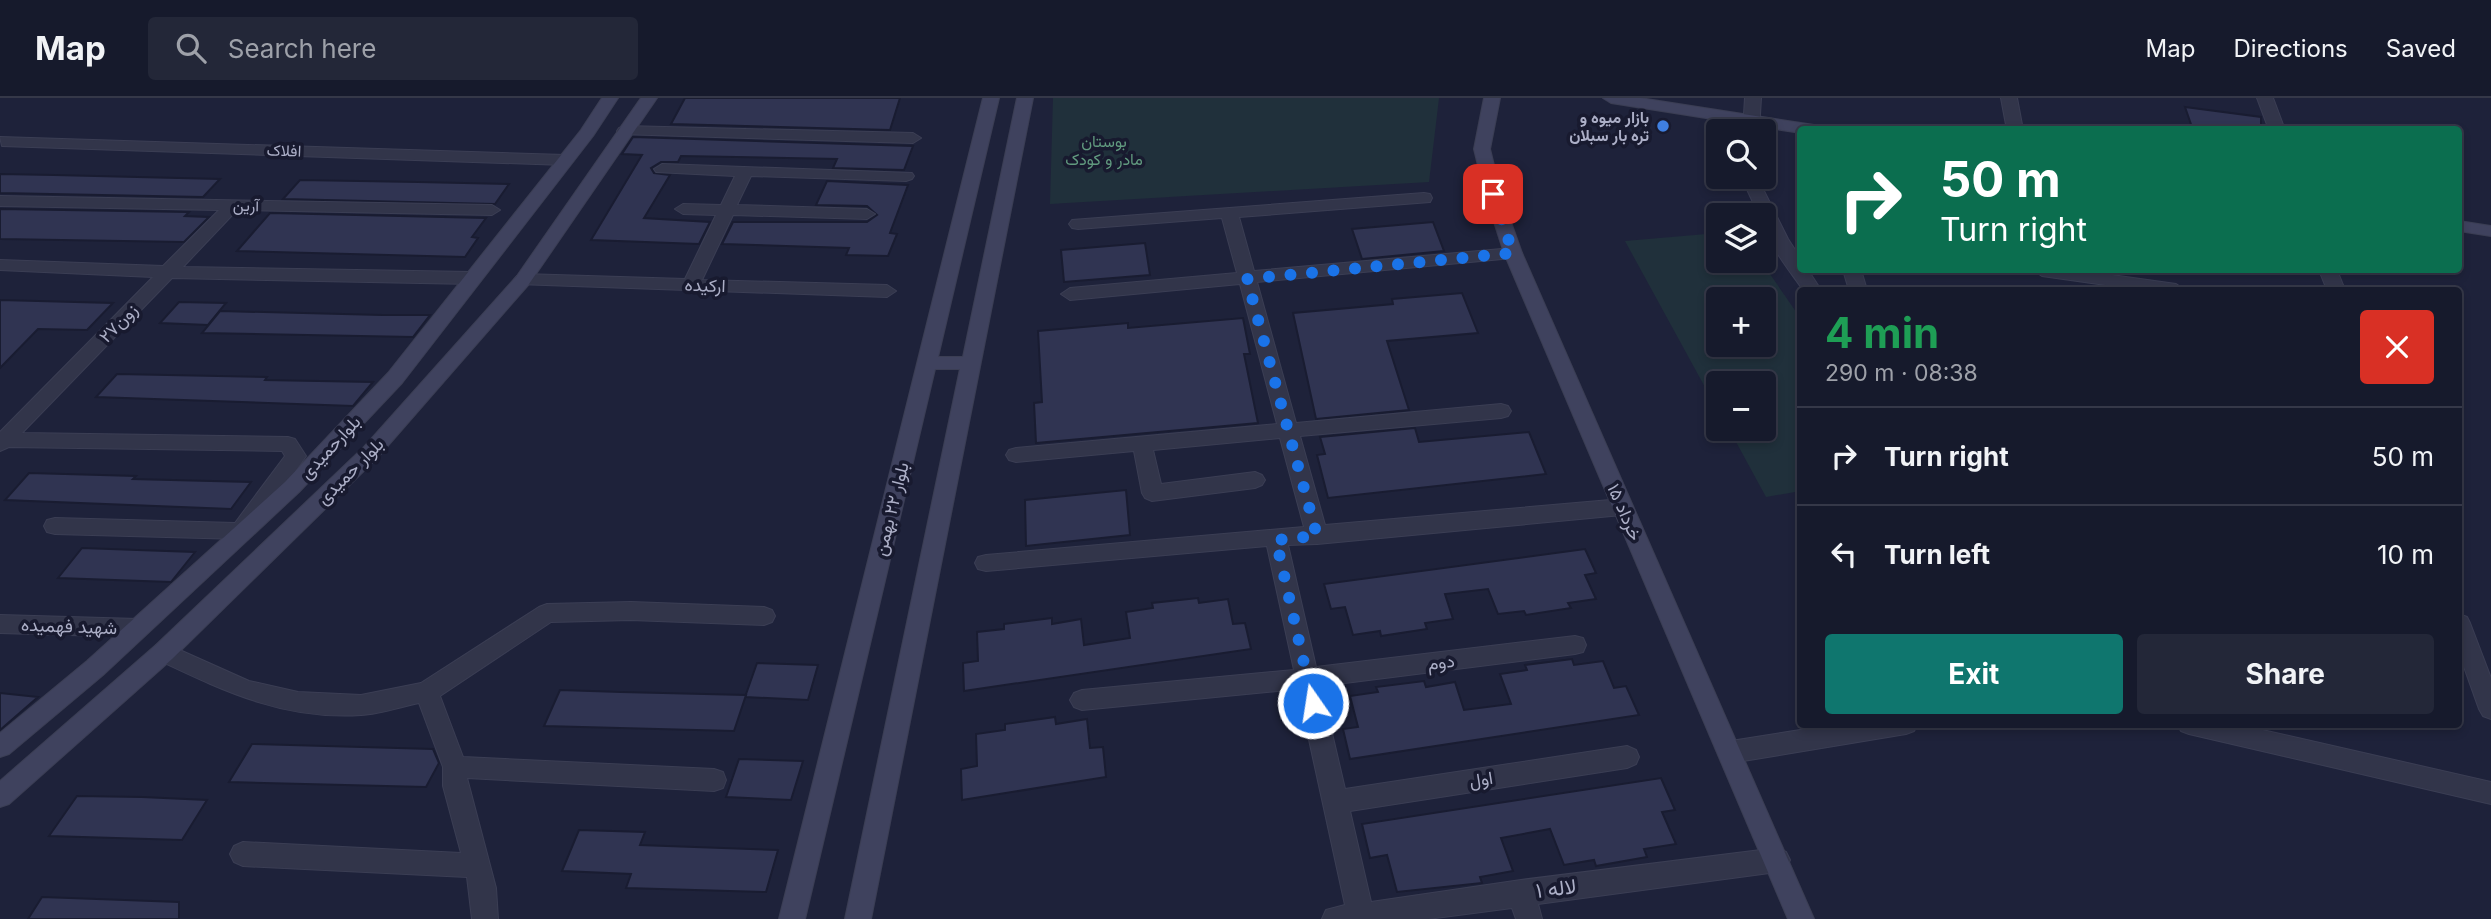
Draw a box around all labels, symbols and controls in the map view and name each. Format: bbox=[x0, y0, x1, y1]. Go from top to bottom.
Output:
search box bbox=[148, 17, 638, 80]
text: Map bbox=[35, 28, 106, 68]
icon: search bbox=[172, 29, 210, 67]
text: Search here bbox=[228, 33, 376, 64]
text: Map bbox=[2146, 34, 2195, 63]
text: Directions bbox=[2233, 34, 2348, 63]
text: Saved bbox=[2386, 34, 2456, 63]
place label: بازار میوه و تره بار سبلان bbox=[1569, 107, 1649, 146]
marker: بازار میوه و تره بار سبلان bbox=[1655, 118, 1671, 134]
map controls bbox=[1706, 119, 1776, 441]
button: search bbox=[1706, 119, 1776, 189]
park label: بوستان مادر و کودک bbox=[1065, 131, 1143, 170]
street label: افلاک bbox=[266, 139, 302, 161]
text: 50 m bbox=[1940, 150, 2061, 209]
icon: right bbox=[1825, 154, 1916, 245]
pin bbox=[1463, 164, 1523, 224]
icon: arrive bbox=[1474, 175, 1512, 213]
street label: آرین bbox=[233, 195, 261, 216]
button: layers bbox=[1706, 203, 1776, 273]
text: Turn right bbox=[1940, 210, 2087, 249]
street label: ارکیده bbox=[684, 274, 726, 297]
button: + bbox=[1706, 287, 1776, 357]
street label: زون۲۷ bbox=[94, 299, 142, 348]
text: 4 min bbox=[1825, 307, 1939, 358]
button: close bbox=[2360, 310, 2434, 384]
text: 290 m · 08:38 bbox=[1825, 359, 1978, 387]
button: − bbox=[1706, 371, 1776, 441]
street label: بلوارحمیدی bbox=[295, 411, 365, 484]
street label: بلوار حمیدی bbox=[312, 433, 388, 509]
icon: right bbox=[1825, 437, 1863, 475]
text: Turn right bbox=[1884, 441, 2009, 472]
text: 50 m bbox=[2372, 441, 2434, 472]
street label: بلوار ۲۲ بهمن bbox=[869, 460, 914, 558]
street label: ۱۵ خرداد bbox=[1602, 480, 1647, 544]
icon: left bbox=[1825, 535, 1863, 573]
text: Turn left bbox=[1884, 539, 1990, 570]
text: 10 m bbox=[2377, 539, 2434, 570]
street label: شهید فهمیده bbox=[20, 614, 118, 639]
button: Exit bbox=[1825, 634, 2123, 714]
button: Share bbox=[2137, 634, 2434, 714]
street label: دوم bbox=[1426, 650, 1456, 676]
position arrow bbox=[1276, 666, 1350, 740]
street label: اول bbox=[1468, 767, 1494, 792]
street label: لاله ۱ bbox=[1534, 873, 1578, 903]

